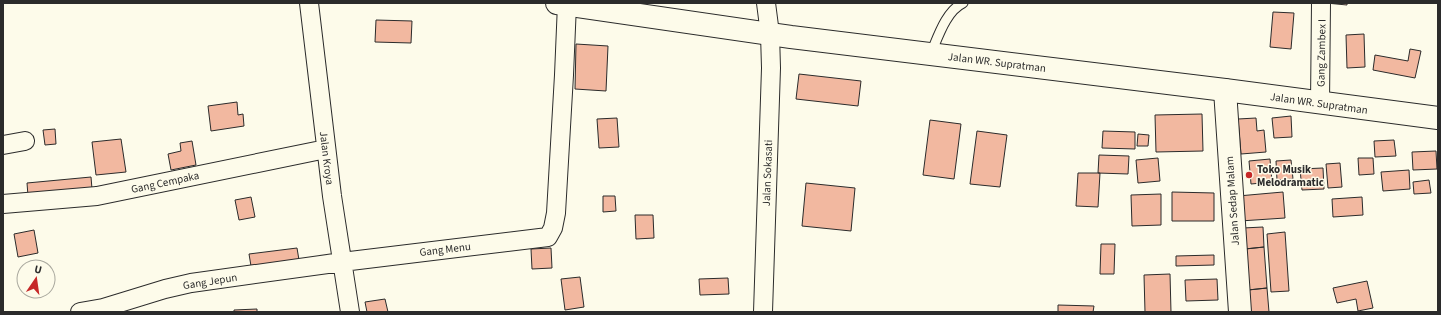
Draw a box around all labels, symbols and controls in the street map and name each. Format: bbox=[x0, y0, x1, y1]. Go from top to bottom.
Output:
street label: Gang Zambex I bbox=[1313, 19, 1330, 87]
street label: Jalan WR. Supratman bbox=[947, 49, 1047, 76]
street label: Jalan WR. Supratman bbox=[1269, 89, 1369, 118]
street label: Jalan Kroya bbox=[316, 130, 337, 186]
street label: Jalan Sokasati bbox=[759, 140, 776, 207]
street label: Jalan Sedap Malam bbox=[1222, 156, 1243, 246]
place label: Toko Musik Melodramatic bbox=[1257, 162, 1324, 190]
street label: Gang Cempaka bbox=[130, 168, 201, 197]
marker: Toko Musik Melodramatic bbox=[1244, 170, 1254, 180]
street label: Gang Menu bbox=[419, 239, 472, 260]
north arrow bbox=[16, 259, 56, 299]
text: U bbox=[33, 262, 43, 278]
street label: Gang Jepun bbox=[182, 270, 238, 293]

